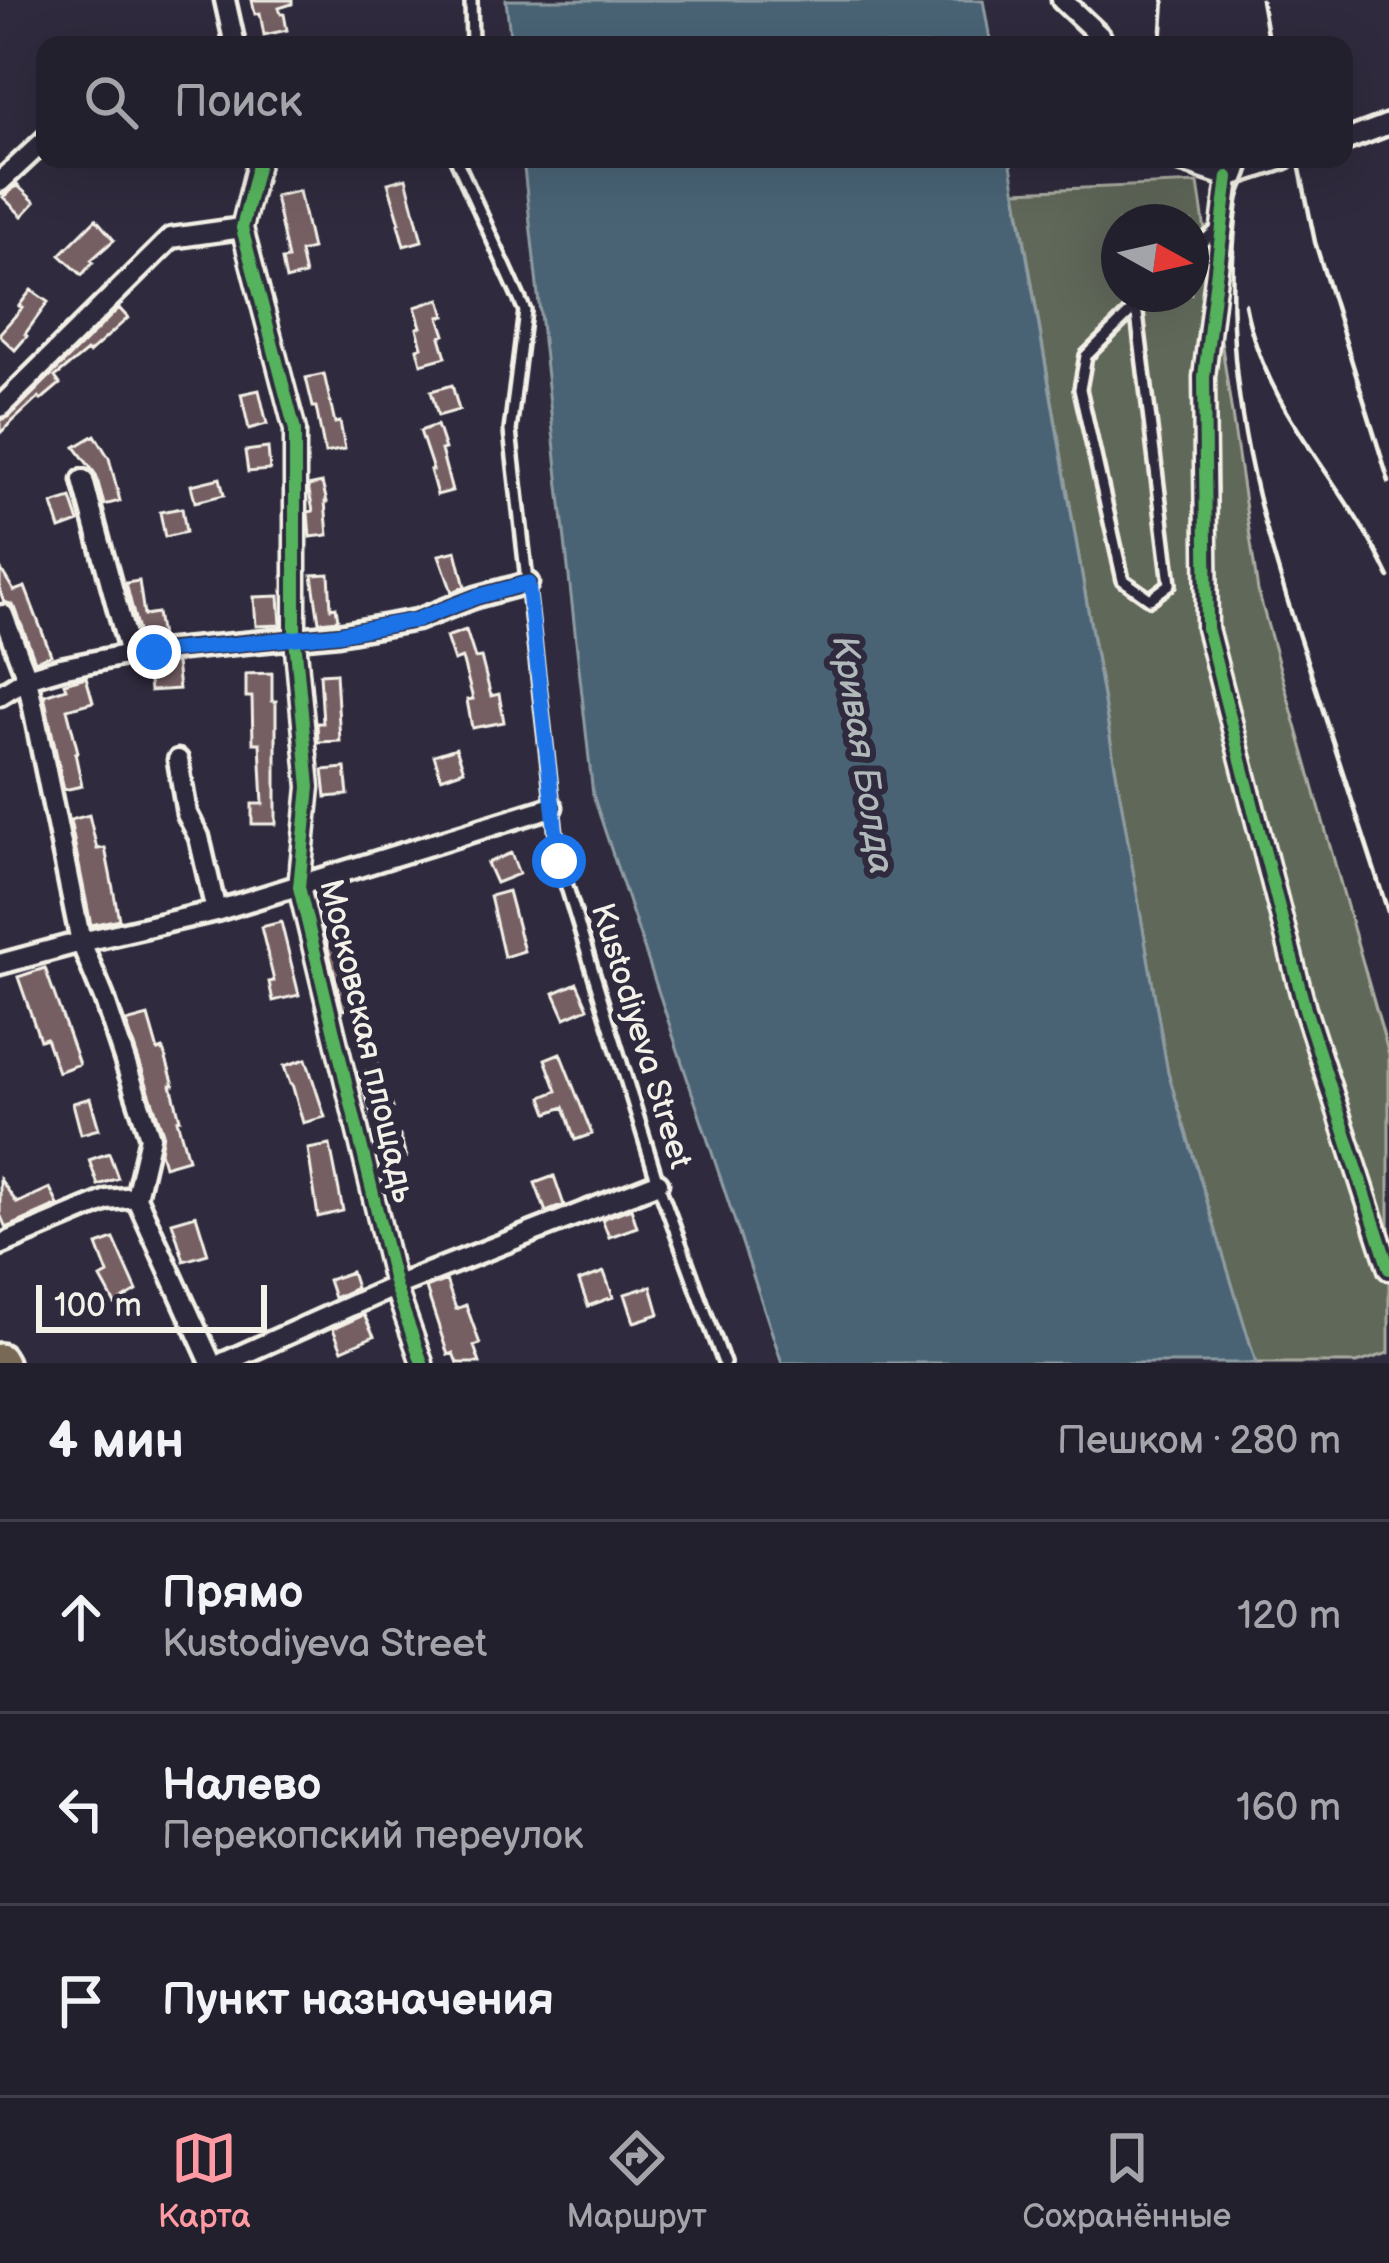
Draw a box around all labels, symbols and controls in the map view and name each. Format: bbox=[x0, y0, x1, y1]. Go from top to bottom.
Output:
search box bbox=[36, 36, 1353, 168]
icon: search bbox=[78, 69, 144, 135]
text: Поиск bbox=[174, 75, 302, 130]
north arrow bbox=[1101, 204, 1209, 312]
route end bbox=[127, 625, 181, 679]
water label: Кривая Болда bbox=[822, 633, 902, 877]
route start bbox=[532, 834, 586, 888]
street label: Московская площадь bbox=[310, 875, 424, 1207]
street label: Kustodiyeva Street bbox=[582, 899, 700, 1173]
scale bar bbox=[36, 1279, 267, 1332]
text: 100 m bbox=[54, 1286, 142, 1326]
text: 4 мин bbox=[48, 1411, 184, 1472]
text: Пешком · 280 m bbox=[1057, 1418, 1341, 1465]
text: Прямо bbox=[162, 1566, 303, 1621]
icon: ahead bbox=[48, 1584, 114, 1650]
text: 120 m bbox=[1237, 1593, 1341, 1640]
text: Kustodiyeva Street bbox=[162, 1621, 487, 1668]
text: Налево bbox=[162, 1758, 321, 1813]
icon: left bbox=[48, 1776, 114, 1842]
text: 160 m bbox=[1236, 1785, 1341, 1832]
text: Перекопский переулок bbox=[162, 1813, 583, 1860]
icon: arrive bbox=[48, 1968, 114, 2034]
text: Пункт назначения bbox=[162, 1973, 554, 2028]
tab: Карта bbox=[158, 2125, 251, 2237]
tab: Маршрут bbox=[567, 2125, 707, 2237]
tab: Сохранённые bbox=[1023, 2125, 1231, 2237]

